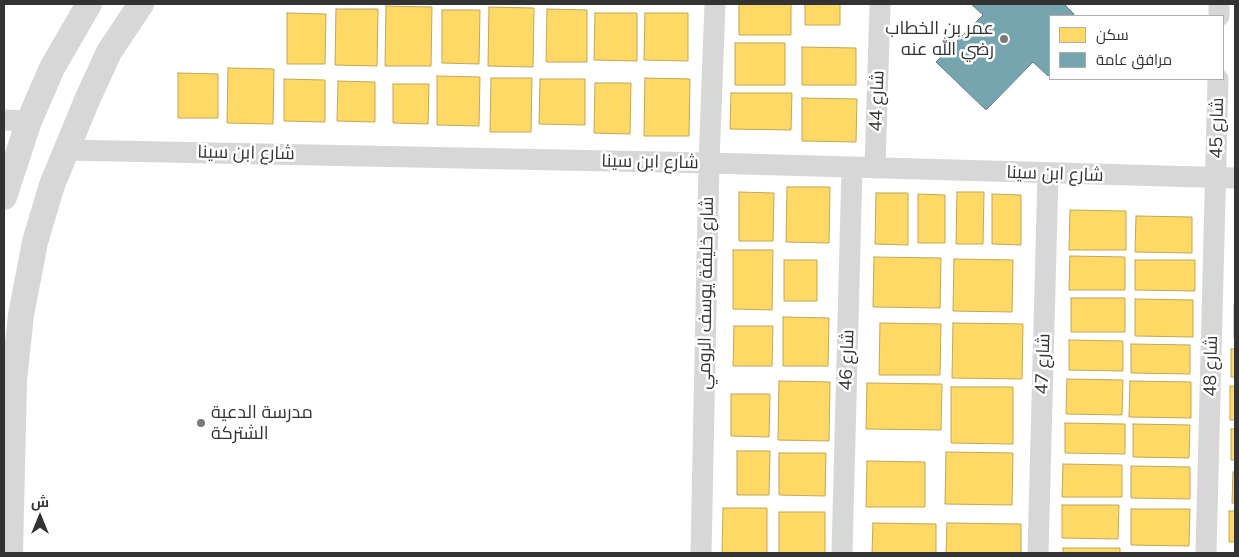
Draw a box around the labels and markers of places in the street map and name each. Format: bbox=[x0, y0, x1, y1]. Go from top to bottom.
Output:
place label: عمر بن الخطاب رضي الله عنه bbox=[885, 18, 994, 60]
marker: عمر بن الخطاب رضي الله عنه bbox=[998, 33, 1010, 45]
place label: مدرسة الدعية الشتركة bbox=[211, 402, 313, 444]
marker: مدرسة الدعية الشتركة bbox=[195, 417, 207, 429]

